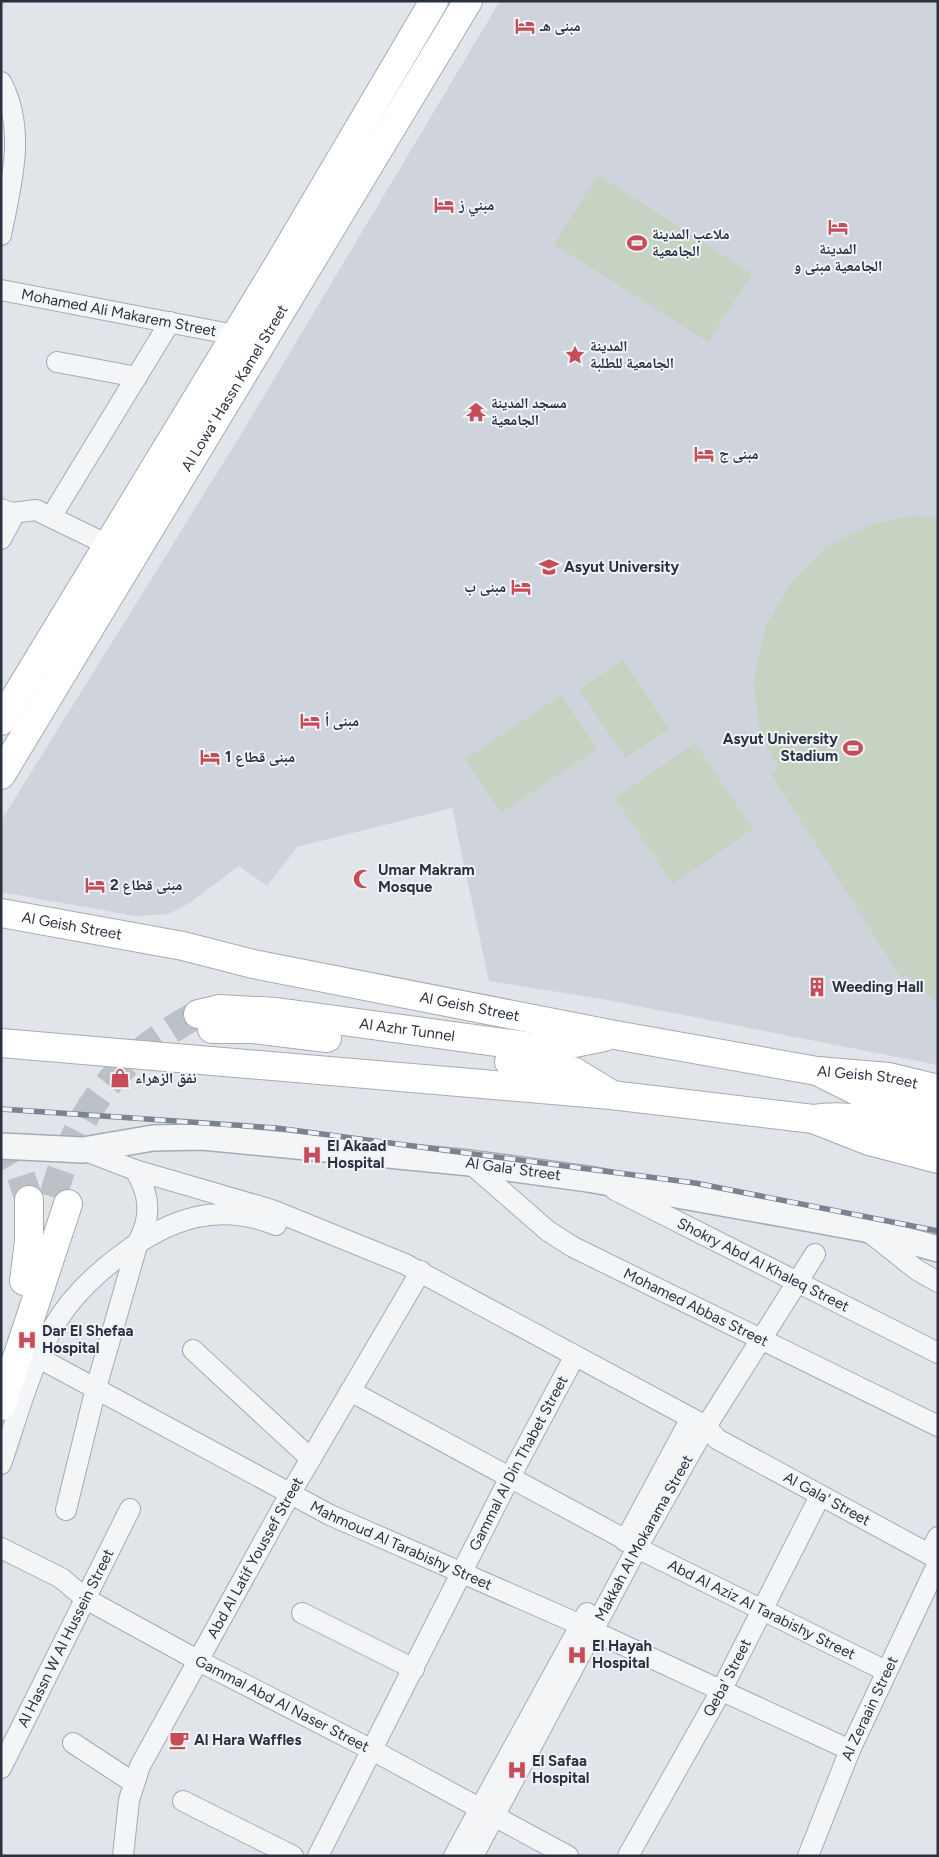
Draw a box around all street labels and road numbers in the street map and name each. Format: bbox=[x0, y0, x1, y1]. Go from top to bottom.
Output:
street label: Mohamed Ali Makarem Street bbox=[20, 285, 218, 340]
street label: Al Lowa' Hassn Kamel Street bbox=[177, 301, 292, 475]
street label: Al Geish Street bbox=[20, 908, 124, 944]
street label: Al Geish Street bbox=[418, 988, 521, 1025]
street label: Al Azhr Tunnel bbox=[358, 1014, 456, 1045]
street label: Al Geish Street bbox=[817, 1062, 920, 1093]
street label: Al Gala' Street bbox=[464, 1153, 562, 1184]
street label: Shokry Abd Al Khaleq Street bbox=[674, 1214, 852, 1316]
street label: Mohamed Abbas Street bbox=[620, 1264, 772, 1351]
street label: Gammal Al Din Thabet Street bbox=[465, 1372, 572, 1554]
street label: Makkah Al Mokarama Street bbox=[591, 1451, 697, 1624]
street label: Al Gala' Street bbox=[781, 1468, 874, 1530]
street label: Abd Al Latif Youssef Street bbox=[203, 1474, 307, 1641]
street label: Mahmoud Al Tarabishy Street bbox=[307, 1497, 495, 1594]
street label: Al Hassn W Al Hussein Street bbox=[14, 1546, 118, 1730]
street label: Abd Al Aziz Al Tarabishy Street bbox=[665, 1556, 859, 1664]
street label: Qeba' Street bbox=[699, 1636, 755, 1720]
street label: Gammal Abd Al Naser Street bbox=[192, 1652, 372, 1756]
street label: Al Zeraain Street bbox=[838, 1653, 902, 1763]

